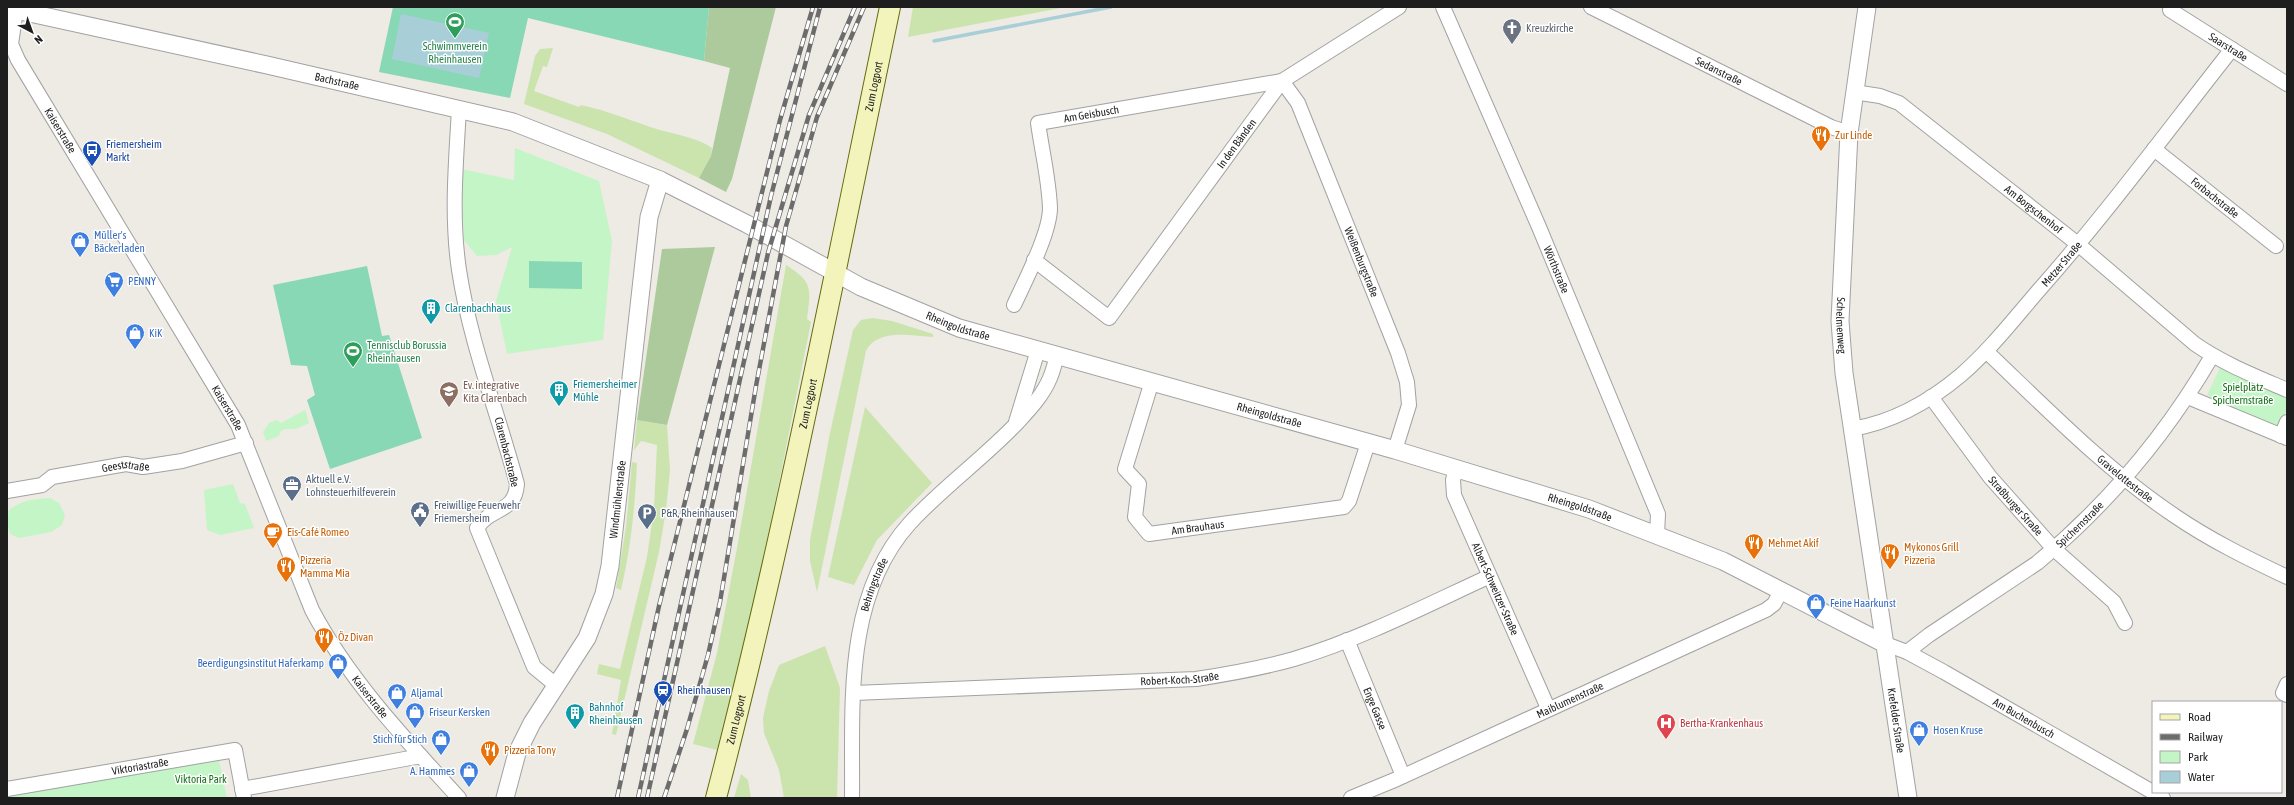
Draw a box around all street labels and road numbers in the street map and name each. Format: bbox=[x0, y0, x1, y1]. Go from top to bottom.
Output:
street label: Saarstraße bbox=[2207, 30, 2250, 64]
street label: Sedanstraße bbox=[1694, 54, 1744, 88]
street label: Zum Logport bbox=[863, 60, 885, 112]
street label: Bachstraße bbox=[314, 70, 360, 92]
street label: Am Geisbusch bbox=[1063, 103, 1120, 124]
street label: Kaiserstraße bbox=[42, 106, 79, 155]
street label: In den Bänden bbox=[1215, 116, 1258, 170]
street label: Forbachstraße bbox=[2189, 175, 2241, 220]
street label: Am Borgschenhof bbox=[2002, 183, 2065, 236]
street label: Weißenburgstraße bbox=[1342, 225, 1381, 299]
street label: Metzer Straße bbox=[2039, 239, 2084, 289]
street label: Wörthstraße bbox=[1542, 244, 1572, 295]
street label: Schelmenweg bbox=[1834, 297, 1849, 354]
street label: Rheingoldstraße bbox=[924, 309, 991, 342]
street label: Zum Logport bbox=[797, 378, 819, 430]
street label: Kaiserstraße bbox=[210, 383, 245, 432]
street label: Rheingoldstraße bbox=[1236, 400, 1303, 430]
street label: Clarenbachstraße bbox=[493, 416, 521, 488]
street label: Gravelottestraße bbox=[2095, 453, 2155, 505]
street label: Geeststraße bbox=[101, 458, 150, 474]
street label: Windmühlenstraße bbox=[607, 460, 628, 539]
street label: Straßburger Straße bbox=[1986, 474, 2045, 538]
street label: Rheingoldstraße bbox=[1546, 491, 1614, 523]
street label: Spichernstraße bbox=[2053, 499, 2106, 550]
street label: Am Brauhaus bbox=[1171, 518, 1225, 537]
street label: Albert-Schweitzer-Straße bbox=[1470, 541, 1521, 637]
street label: Behringstraße bbox=[858, 556, 890, 613]
street label: Robert-Koch-Straße bbox=[1140, 669, 1220, 687]
street label: Kaiserstraße bbox=[350, 673, 391, 720]
street label: Maiblumenstraße bbox=[1535, 679, 1605, 720]
street label: Enge Gasse bbox=[1361, 685, 1389, 731]
street label: Krefelder Straße bbox=[1886, 687, 1907, 754]
street label: Zum Logport bbox=[724, 694, 748, 746]
street label: Am Buchenbusch bbox=[1991, 696, 2057, 740]
street label: Viktoriastraße bbox=[111, 755, 169, 777]

